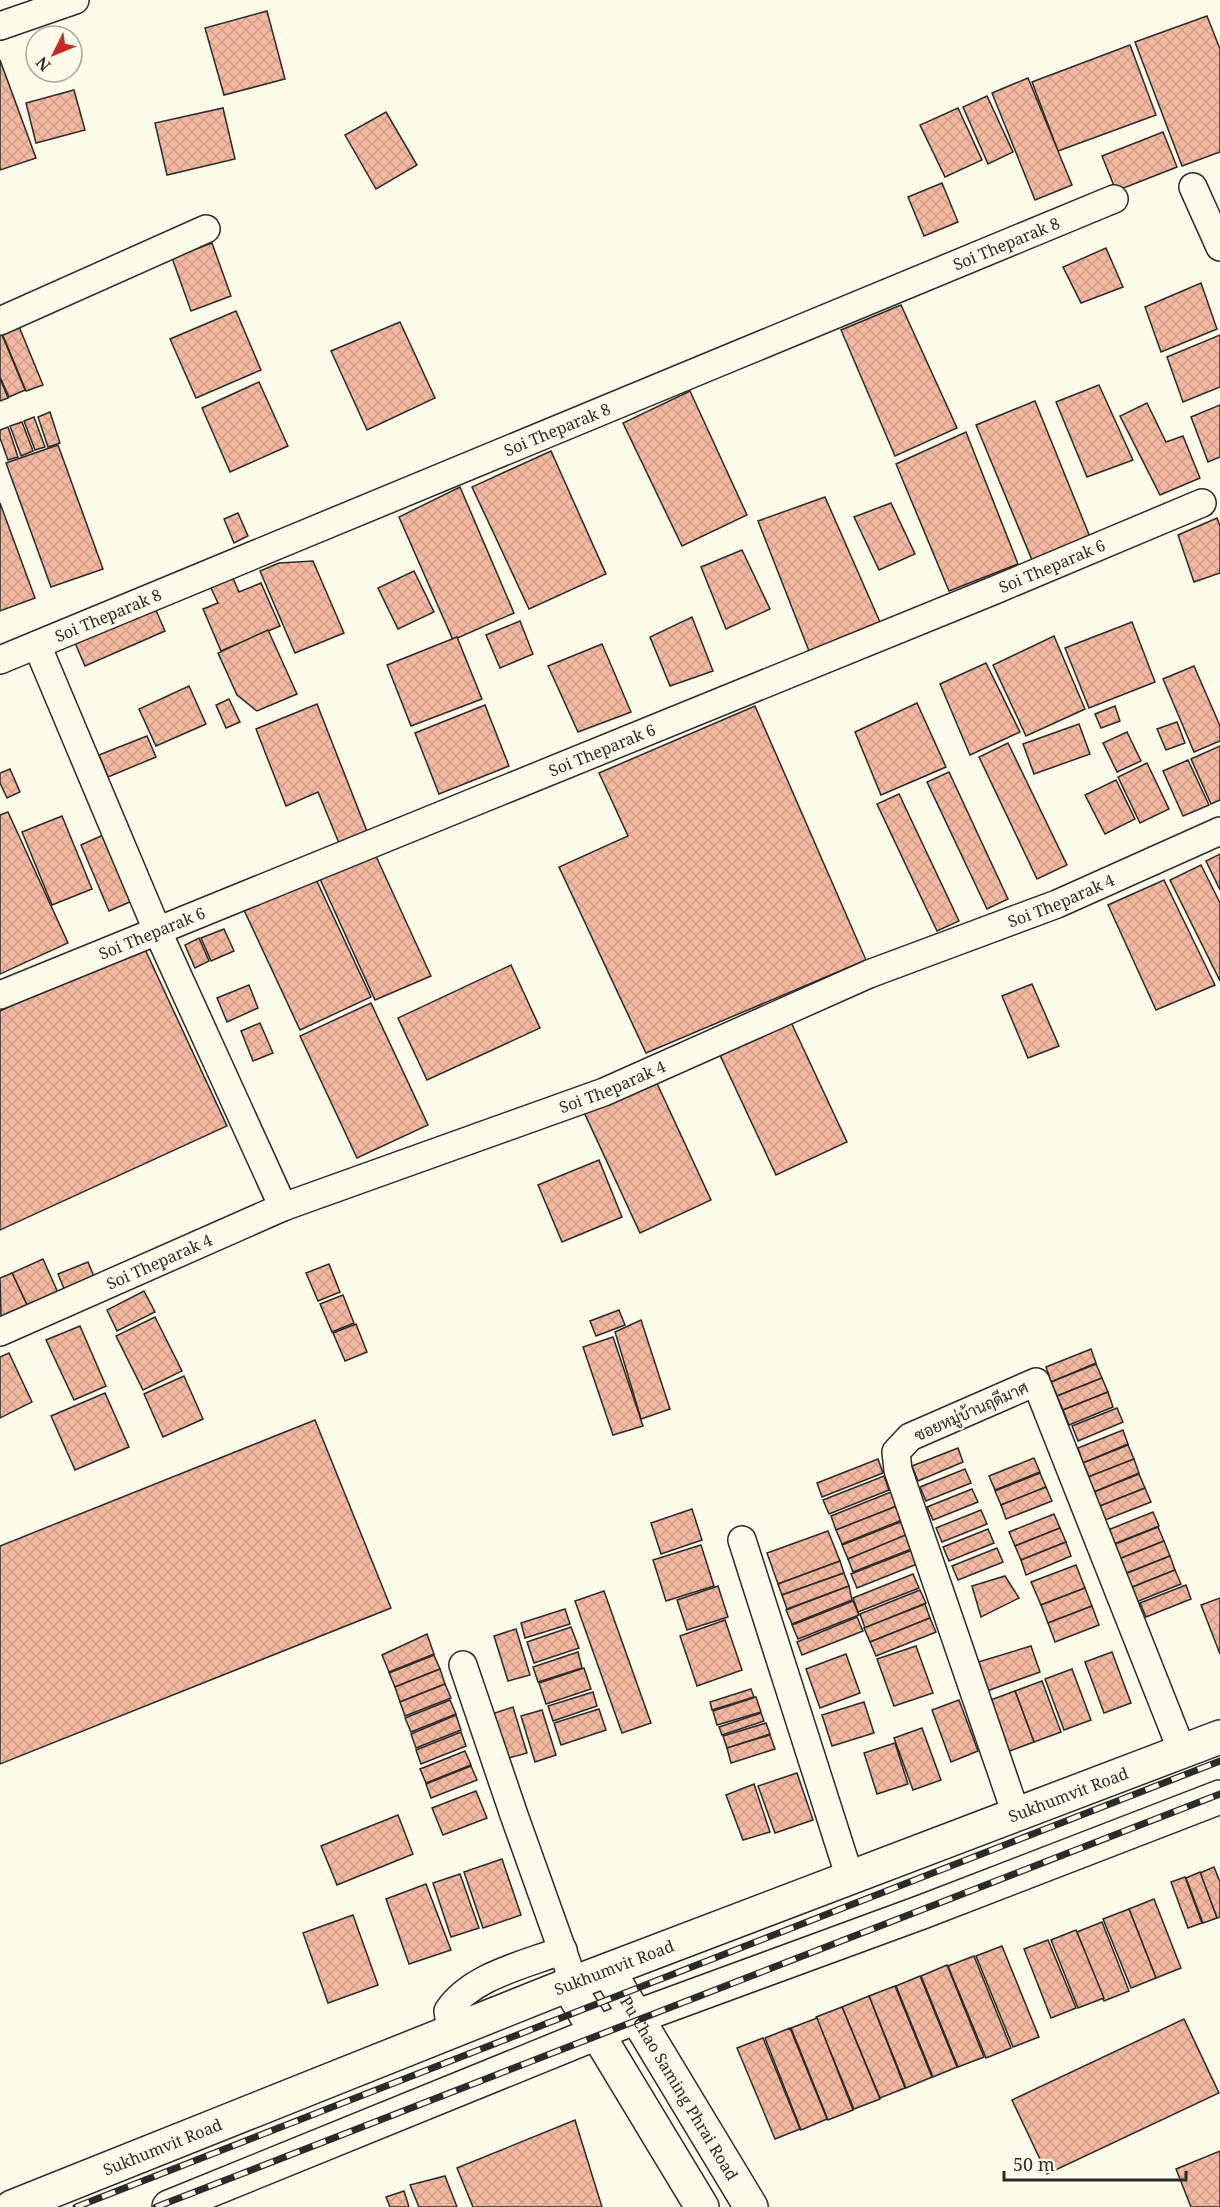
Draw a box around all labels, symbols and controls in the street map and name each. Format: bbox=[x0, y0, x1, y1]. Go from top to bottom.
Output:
north arrow bbox=[24, 24, 84, 84]
text: N bbox=[30, 52, 55, 76]
street label: Soi Theparak 8 bbox=[950, 212, 1063, 275]
street label: Soi Theparak 8 bbox=[501, 398, 614, 461]
street label: Soi Theparak 6 bbox=[995, 534, 1108, 598]
street label: Soi Theparak 8 bbox=[52, 583, 165, 647]
street label: Soi Theparak 6 bbox=[545, 718, 659, 782]
street label: Soi Theparak 4 bbox=[1005, 869, 1118, 932]
street label: Soi Theparak 6 bbox=[95, 902, 209, 965]
street label: Soi Theparak 4 bbox=[556, 1055, 669, 1118]
street label: Soi Theparak 4 bbox=[103, 1229, 216, 1295]
street label: ซอยหมู่บ้านฤดีมาศ bbox=[910, 1376, 1032, 1447]
street label: Sukhumvit Road bbox=[1005, 1762, 1132, 1827]
street label: Sukhumvit Road bbox=[551, 1935, 677, 2000]
street label: Pu Chao Saming Phrai Road bbox=[615, 1992, 743, 2185]
street label: Sukhumvit Road bbox=[100, 2113, 225, 2181]
scale bar bbox=[1004, 2144, 1186, 2182]
text: 50 m bbox=[1013, 2152, 1055, 2176]

